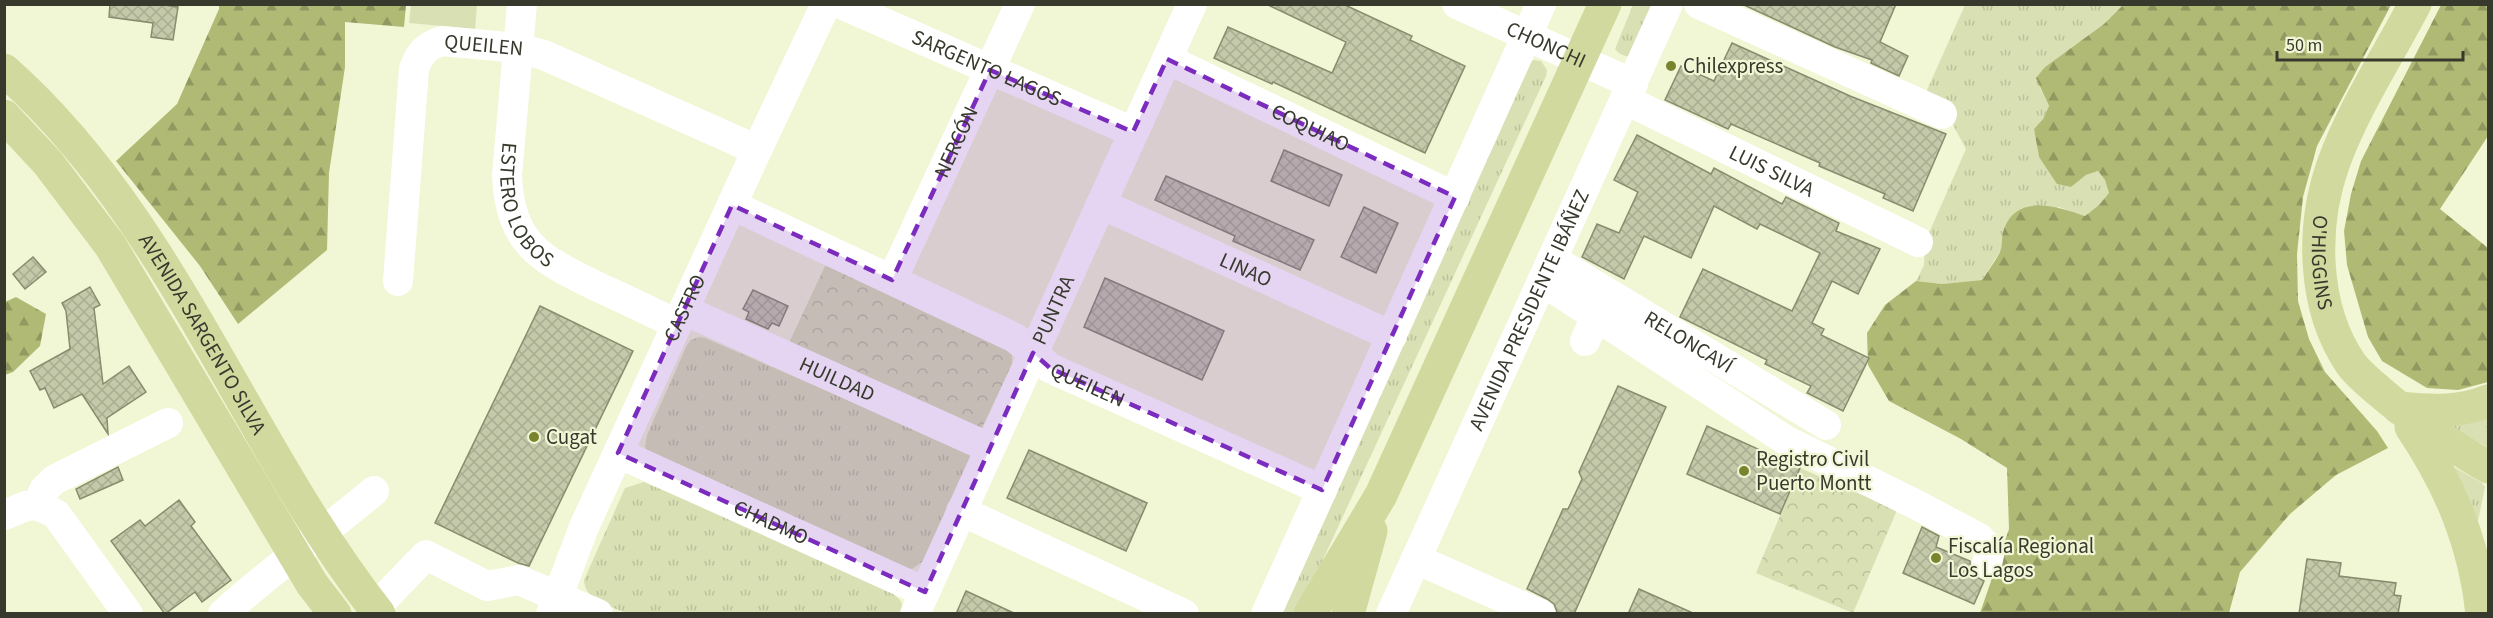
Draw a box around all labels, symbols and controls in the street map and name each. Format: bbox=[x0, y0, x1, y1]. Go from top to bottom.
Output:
street label: CHONCHI bbox=[1502, 13, 1591, 76]
street label: SARGENTO LAGOS bbox=[907, 22, 1066, 114]
scale bar bbox=[2277, 24, 2463, 62]
street label: QUEILEN bbox=[443, 26, 524, 63]
text: 50 m bbox=[2286, 33, 2322, 58]
place label: Chilexpress bbox=[1683, 51, 1784, 81]
marker: Chilexpress bbox=[1664, 59, 1678, 73]
street label: COQUIAO bbox=[1266, 96, 1355, 159]
street label: NERCÓN bbox=[926, 102, 985, 183]
street label: LUIS SILVA bbox=[1724, 137, 1820, 205]
street label: ESTERO LOBOS bbox=[492, 141, 560, 275]
street label: AVENIDA PRESIDENTE IBÁÑEZ bbox=[1461, 185, 1597, 435]
street label: O'HIGGINS bbox=[2304, 214, 2341, 313]
street label: AVENIDA SARGENTO SILVA bbox=[131, 228, 274, 441]
street label: LINAO bbox=[1215, 245, 1277, 295]
street label: CASTRO bbox=[656, 269, 713, 347]
street label: PUNTRA bbox=[1024, 270, 1082, 350]
street label: RELONCAVÍ bbox=[1638, 303, 1741, 381]
street label: HUILDAD bbox=[794, 349, 880, 409]
street label: QUEILEN bbox=[1045, 355, 1130, 415]
place label: Cugat bbox=[546, 422, 597, 452]
marker: Cugat bbox=[527, 430, 541, 444]
place label: Registro Civil Puerto Montt bbox=[1756, 444, 1871, 498]
marker: Registro Civil Puerto Montt bbox=[1737, 464, 1751, 478]
street label: CHADMO bbox=[729, 492, 813, 552]
place label: Fiscalía Regional Los Lagos bbox=[1948, 531, 2094, 585]
marker: Fiscalía Regional Los Lagos bbox=[1929, 551, 1943, 565]

